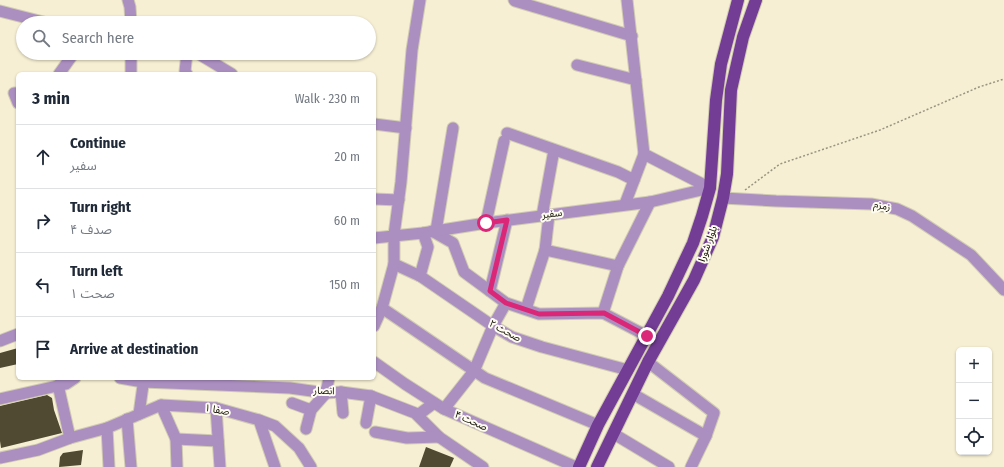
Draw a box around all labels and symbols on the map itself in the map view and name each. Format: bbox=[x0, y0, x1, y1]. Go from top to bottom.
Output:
street label: زمزم bbox=[872, 198, 892, 216]
street label: سفیر bbox=[540, 207, 563, 221]
route start bbox=[477, 214, 495, 232]
street label: بلوار شورا bbox=[696, 224, 720, 264]
street label: صحت ۲ bbox=[487, 318, 523, 344]
route end bbox=[638, 327, 656, 345]
street label: انصار bbox=[312, 385, 335, 397]
street label: صفا ۱ bbox=[204, 402, 230, 418]
street label: صحت ۴ bbox=[453, 409, 489, 433]

